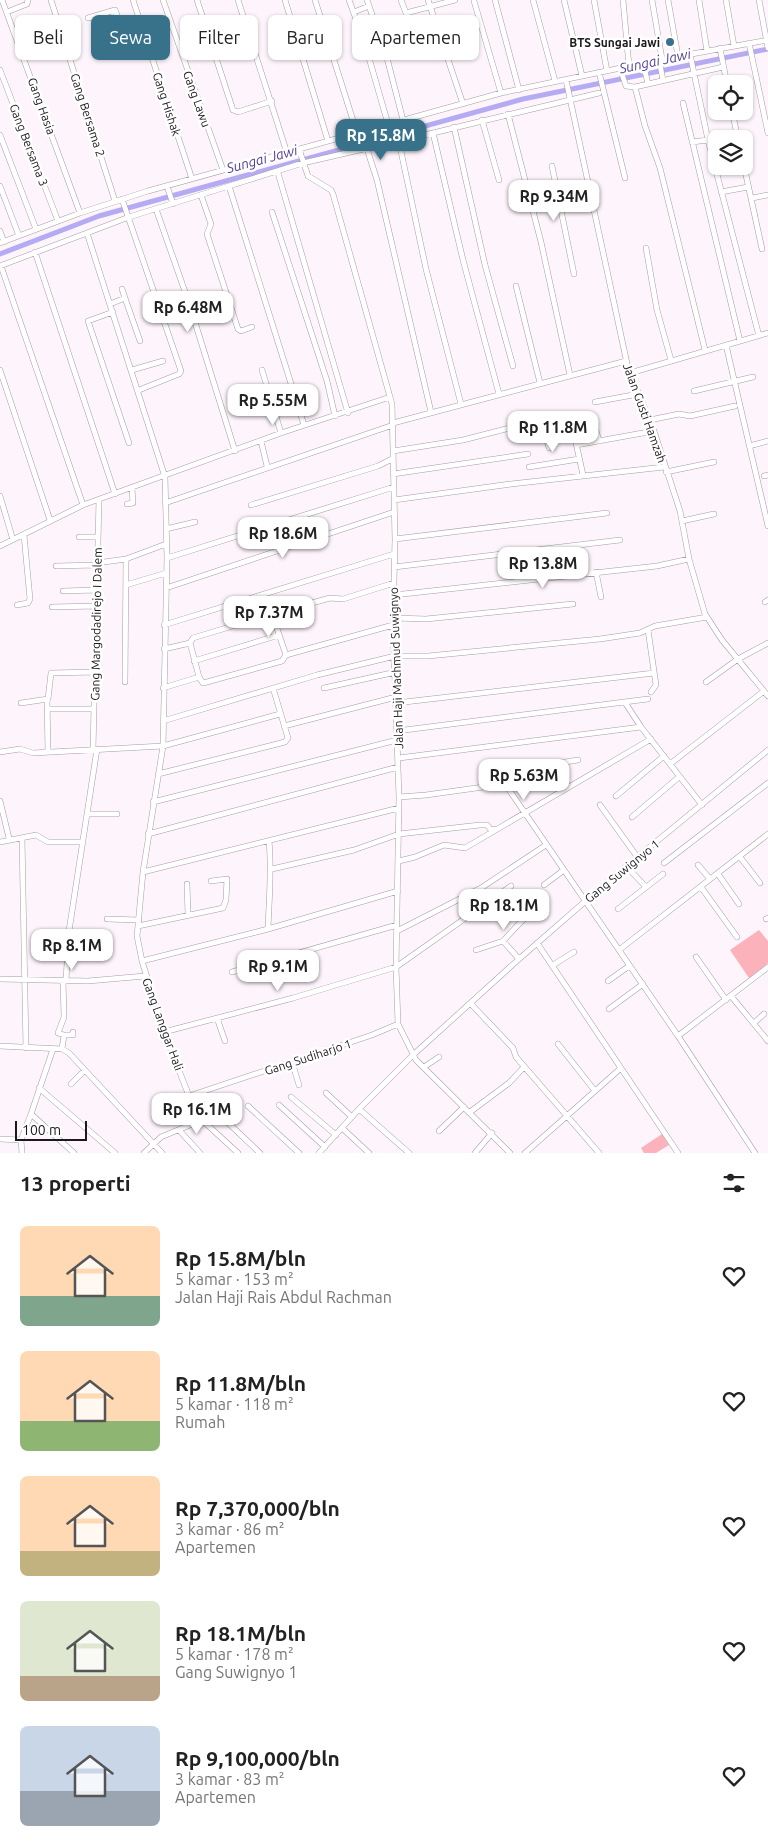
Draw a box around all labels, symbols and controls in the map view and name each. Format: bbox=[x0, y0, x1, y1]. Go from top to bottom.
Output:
chip: Beli bbox=[15, 15, 81, 60]
chip: Sewa bbox=[91, 15, 170, 60]
chip: Filter bbox=[180, 15, 258, 60]
chip: Baru bbox=[268, 15, 342, 60]
chip: Apartemen bbox=[352, 15, 479, 60]
place label: BTS Sungai Jawi bbox=[569, 36, 660, 49]
marker: BTS Sungai Jawi bbox=[664, 36, 676, 48]
water label: Sungai Jawi bbox=[617, 45, 693, 77]
street label: Gang Lawu bbox=[181, 69, 213, 129]
street label: Gang Hishak bbox=[151, 71, 183, 137]
street label: Gang Bersama 2 bbox=[68, 72, 108, 158]
map controls bbox=[708, 75, 753, 175]
button: locate bbox=[708, 75, 753, 120]
street label: Gang Hasia bbox=[26, 76, 58, 136]
street label: Gang Bersama 3 bbox=[7, 102, 51, 188]
pin: Rp 15.8M bbox=[329, 119, 433, 161]
text: Rp 15.8M bbox=[346, 126, 416, 144]
button: layers bbox=[708, 130, 753, 175]
water label: Sungai Jawi bbox=[224, 142, 300, 176]
pin: Rp 9.34M bbox=[502, 180, 606, 222]
text: Rp 9.34M bbox=[519, 187, 589, 205]
pin: Rp 6.48M bbox=[136, 290, 240, 333]
text: Rp 6.48M bbox=[153, 298, 223, 316]
street label: Jalan Gusti Hamzah bbox=[621, 362, 669, 464]
pin: Rp 5.55M bbox=[221, 384, 325, 426]
text: Rp 5.55M bbox=[238, 391, 308, 409]
pin: Rp 11.8M bbox=[501, 410, 605, 453]
text: Rp 11.8M bbox=[518, 418, 588, 436]
pin: Rp 18.6M bbox=[231, 516, 335, 559]
text: Rp 18.6M bbox=[248, 524, 318, 542]
pin: Rp 13.8M bbox=[491, 546, 595, 589]
street label: Gang Margodadirejo I Dalem bbox=[88, 547, 104, 701]
text: Rp 13.8M bbox=[508, 554, 578, 572]
street label: Jalan Haji Machmud Suwignyo bbox=[387, 587, 405, 749]
pin: Rp 7.37M bbox=[217, 596, 321, 638]
text: Rp 7.37M bbox=[234, 603, 304, 621]
pin: Rp 5.63M bbox=[472, 758, 576, 801]
text: Rp 5.63M bbox=[489, 766, 559, 784]
street label: Gang Suwignyo 1 bbox=[582, 837, 662, 905]
pin: Rp 18.1M bbox=[452, 888, 556, 931]
text: Rp 18.1M bbox=[469, 896, 539, 914]
pin: Rp 8.1M bbox=[26, 928, 118, 971]
text: Rp 8.1M bbox=[42, 936, 102, 954]
pin: Rp 9.1M bbox=[232, 950, 324, 992]
text: Rp 9.1M bbox=[248, 957, 308, 975]
street label: Gang Langgar Hali bbox=[140, 976, 186, 1072]
street label: Gang Sudiharjo 1 bbox=[263, 1037, 353, 1077]
pin: Rp 16.1M bbox=[145, 1092, 249, 1135]
text: Rp 16.1M bbox=[162, 1100, 232, 1118]
scale bar bbox=[15, 1118, 88, 1141]
text: 100 m bbox=[22, 1122, 61, 1138]
icon: filters bbox=[720, 1169, 748, 1197]
text: 13 properti bbox=[20, 1171, 131, 1195]
icon: home bbox=[60, 1246, 120, 1306]
text: Rp 15.8M/bln bbox=[175, 1246, 306, 1270]
icon: heart bbox=[720, 1262, 748, 1290]
text: 5 kamar · 153 m² bbox=[175, 1270, 294, 1288]
text: Jalan Haji Rais Abdul Rachman bbox=[175, 1288, 392, 1306]
icon: home bbox=[60, 1371, 120, 1431]
text: Rp 11.8M/bln bbox=[175, 1371, 306, 1395]
icon: heart bbox=[720, 1387, 748, 1415]
text: 5 kamar · 118 m² bbox=[175, 1395, 294, 1413]
text: Rumah bbox=[175, 1413, 225, 1431]
icon: home bbox=[60, 1496, 120, 1556]
text: Rp 7,370,000/bln bbox=[175, 1496, 340, 1520]
icon: heart bbox=[720, 1512, 748, 1540]
text: 3 kamar · 86 m² bbox=[175, 1520, 285, 1538]
text: Apartemen bbox=[175, 1538, 256, 1556]
icon: home bbox=[60, 1621, 120, 1681]
text: Rp 18.1M/bln bbox=[175, 1621, 306, 1645]
icon: heart bbox=[720, 1637, 748, 1665]
text: 5 kamar · 178 m² bbox=[175, 1645, 294, 1663]
text: Gang Suwignyo 1 bbox=[175, 1663, 298, 1681]
icon: home bbox=[60, 1746, 120, 1806]
text: Rp 9,100,000/bln bbox=[175, 1746, 340, 1770]
icon: heart bbox=[720, 1762, 748, 1790]
text: 3 kamar · 83 m² bbox=[175, 1770, 285, 1788]
text: Apartemen bbox=[175, 1788, 256, 1806]

